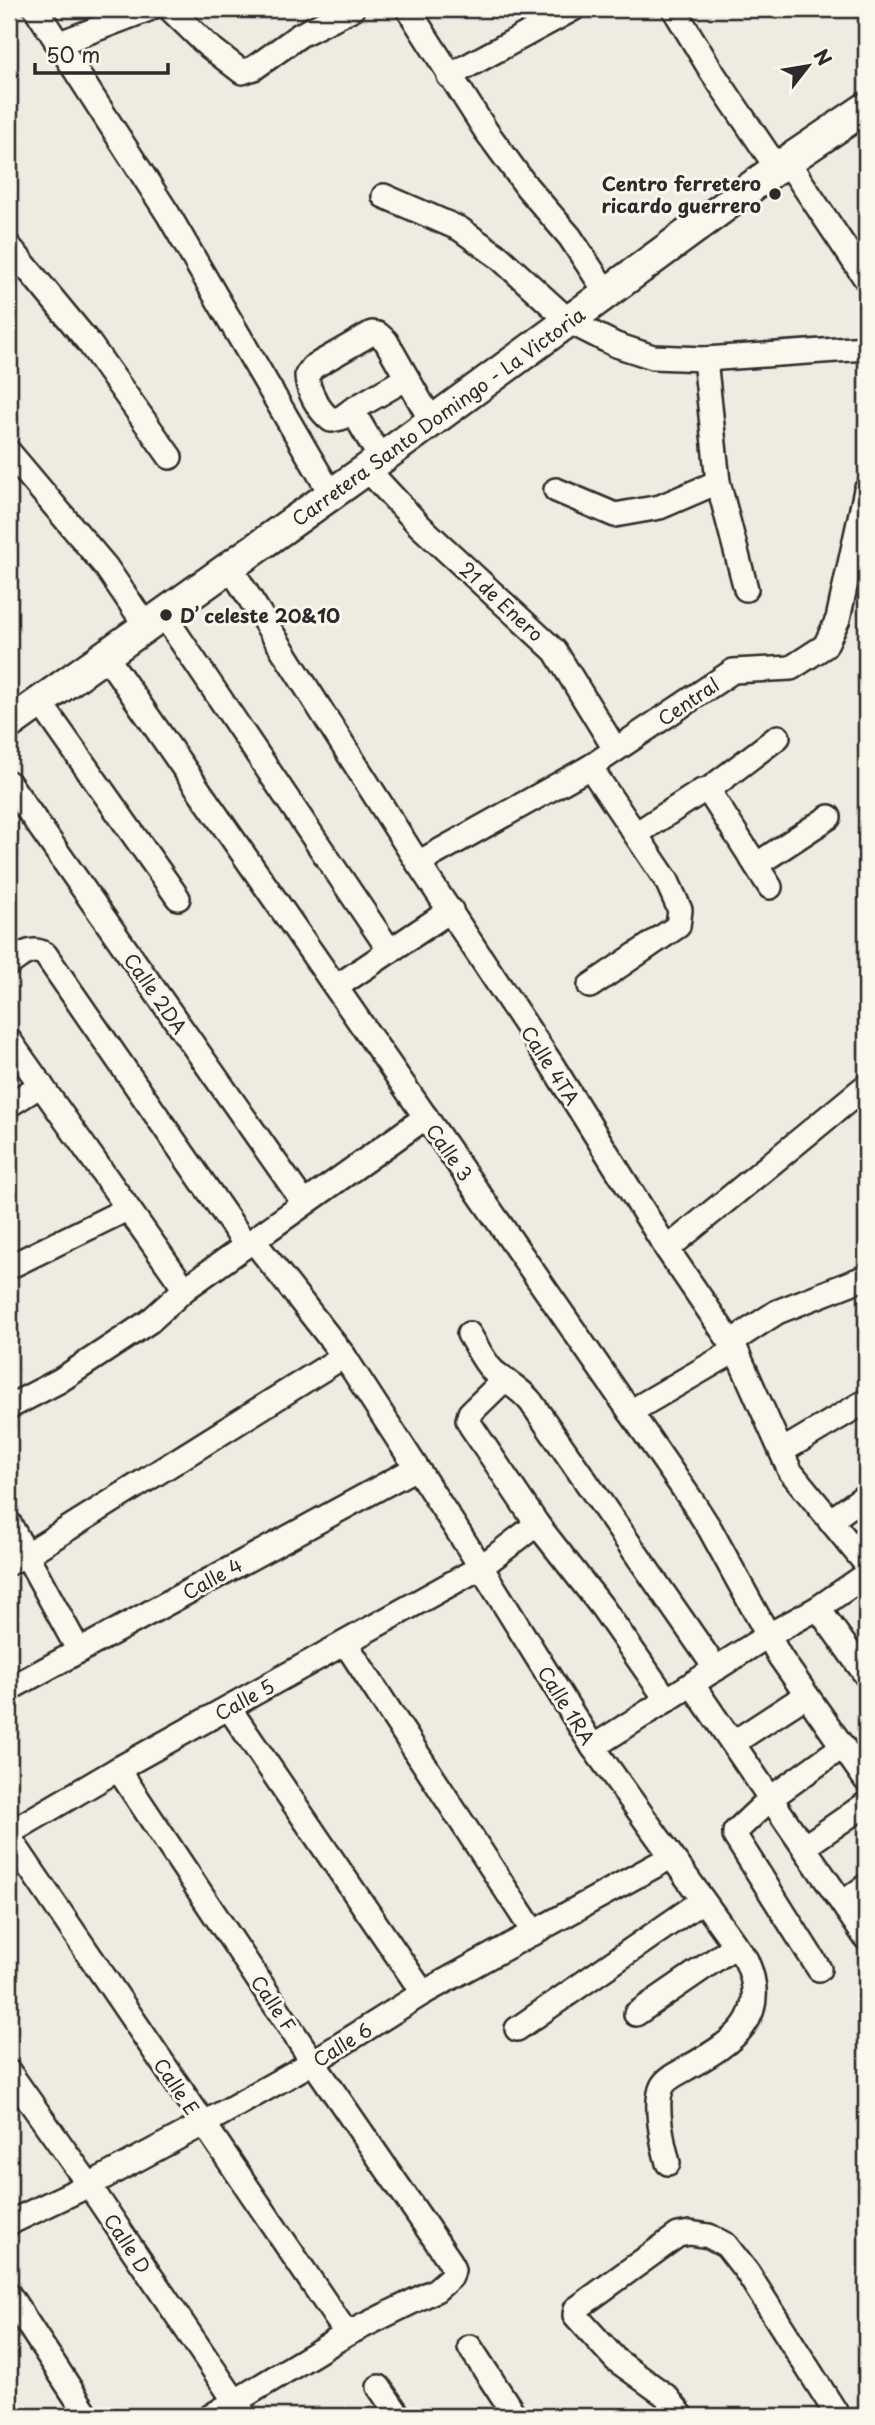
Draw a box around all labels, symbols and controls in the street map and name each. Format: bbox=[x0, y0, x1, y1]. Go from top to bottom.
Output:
scale bar bbox=[35, 32, 168, 76]
north arrow bbox=[774, 32, 844, 102]
text: 50 m bbox=[46, 38, 100, 70]
text: N bbox=[808, 43, 839, 70]
place label: Centro ferretero ricardo guerrero bbox=[601, 169, 761, 219]
marker: Centro ferretero ricardo guerrero bbox=[767, 186, 783, 202]
street label: Carretera Santo Domingo - La Victoria bbox=[286, 300, 591, 532]
street label: 21 de Enero bbox=[454, 555, 550, 647]
place label: D’ celeste 20&10 bbox=[180, 601, 340, 629]
marker: D’ celeste 20&10 bbox=[158, 607, 174, 623]
street label: Central bbox=[652, 670, 724, 732]
street label: Calle 2DA bbox=[118, 947, 194, 1039]
street label: Calle 4TA bbox=[515, 1020, 587, 1110]
street label: Calle 3 bbox=[420, 1118, 480, 1186]
street label: Calle 4 bbox=[177, 1550, 247, 1606]
street label: Calle 1RA bbox=[532, 1660, 602, 1750]
street label: Calle 5 bbox=[209, 1671, 279, 1727]
street label: Calle F bbox=[245, 1969, 303, 2037]
street label: Calle 6 bbox=[307, 2015, 377, 2073]
street label: Calle E bbox=[148, 2052, 206, 2120]
street label: Calle D bbox=[98, 2208, 158, 2278]

